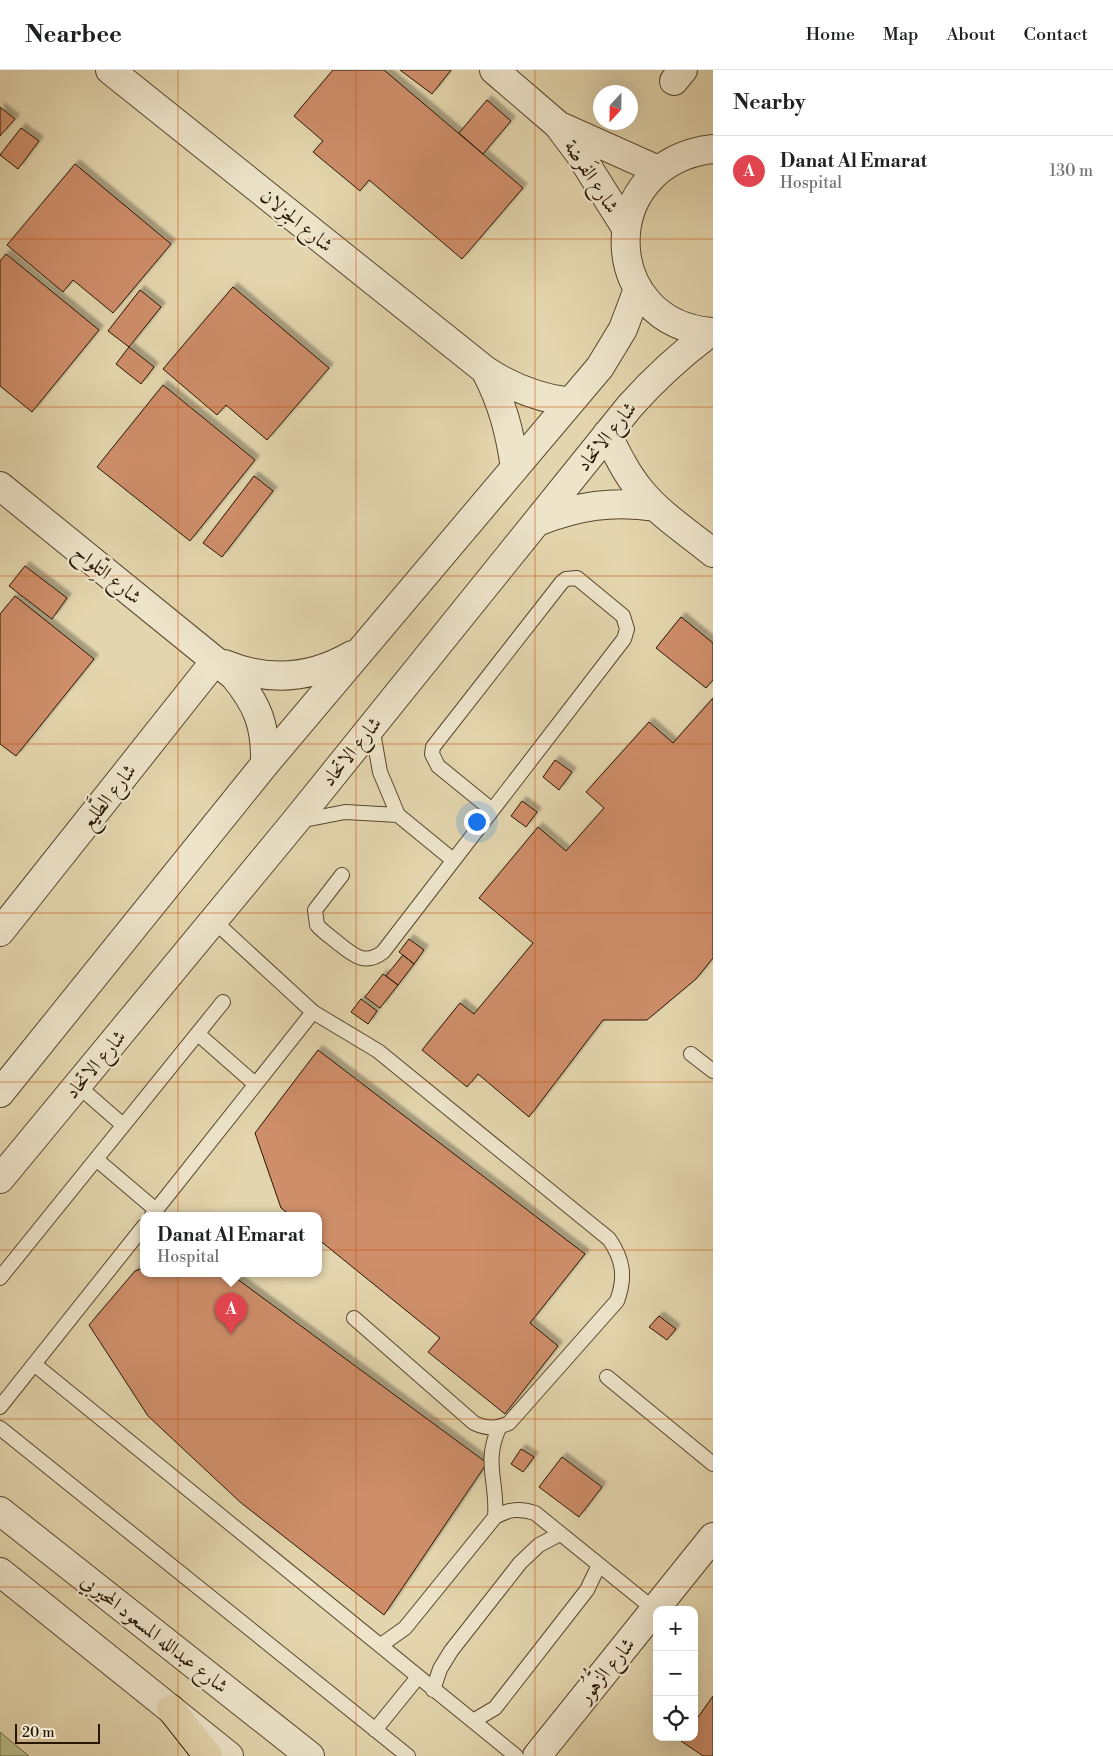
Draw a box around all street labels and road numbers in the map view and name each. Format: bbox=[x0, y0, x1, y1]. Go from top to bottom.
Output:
street label: شارع الفَرضة bbox=[554, 134, 626, 220]
street label: شارع الجِزلان bbox=[252, 184, 338, 261]
street label: شارع الاتحاد bbox=[572, 397, 646, 479]
street label: شارع التِّلواح bbox=[65, 538, 148, 613]
street label: شارع الاتحاد bbox=[317, 712, 391, 794]
street label: شارع الطَّليع bbox=[71, 755, 146, 837]
street label: شارع الاتحاد bbox=[60, 1025, 135, 1107]
street label: شارع عبدالله المسعود المحيربي bbox=[73, 1569, 233, 1703]
street label: شارع الزُّهُور bbox=[566, 1628, 644, 1713]

